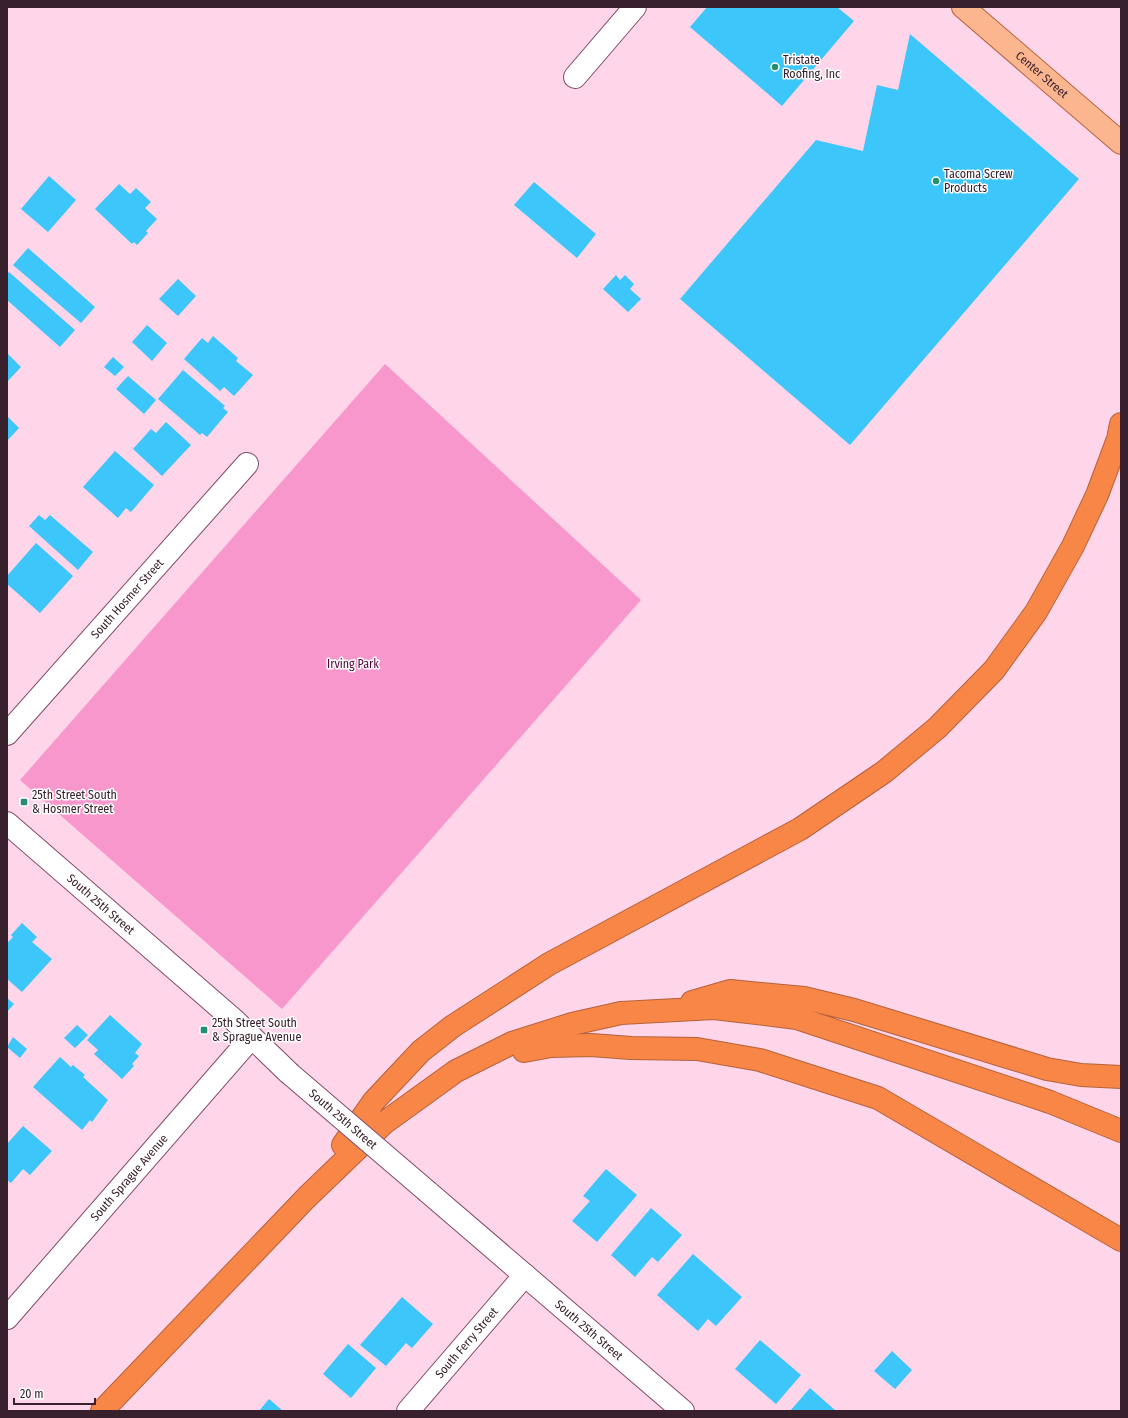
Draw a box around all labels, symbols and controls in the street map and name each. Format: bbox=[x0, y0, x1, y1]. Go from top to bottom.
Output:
street label: Center Street bbox=[1013, 49, 1071, 101]
place label: Tristate Roofing, Inc bbox=[783, 53, 840, 81]
marker: Tristate Roofing, Inc bbox=[770, 62, 780, 72]
place label: Tacoma Screw Products bbox=[944, 167, 1013, 195]
marker: Tacoma Screw Products bbox=[931, 176, 941, 186]
street label: South Hosmer Street bbox=[88, 556, 166, 642]
park label: Irving Park bbox=[327, 657, 379, 671]
place label: 25th Street South & Hosmer Street bbox=[32, 788, 117, 816]
marker: 25th Street South & Hosmer Street bbox=[19, 797, 29, 807]
street label: South 25th Street bbox=[64, 871, 137, 937]
place label: 25th Street South & Sprague Avenue bbox=[212, 1016, 301, 1044]
marker: 25th Street South & Sprague Avenue bbox=[199, 1025, 209, 1035]
street label: South 25th Street bbox=[306, 1086, 380, 1152]
street label: South Sprague Avenue bbox=[88, 1132, 171, 1224]
street label: South 25th Street bbox=[552, 1297, 626, 1363]
street label: South Ferry Street bbox=[433, 1305, 501, 1381]
scale bar bbox=[14, 1380, 95, 1406]
text: 20 m bbox=[20, 1387, 44, 1401]

